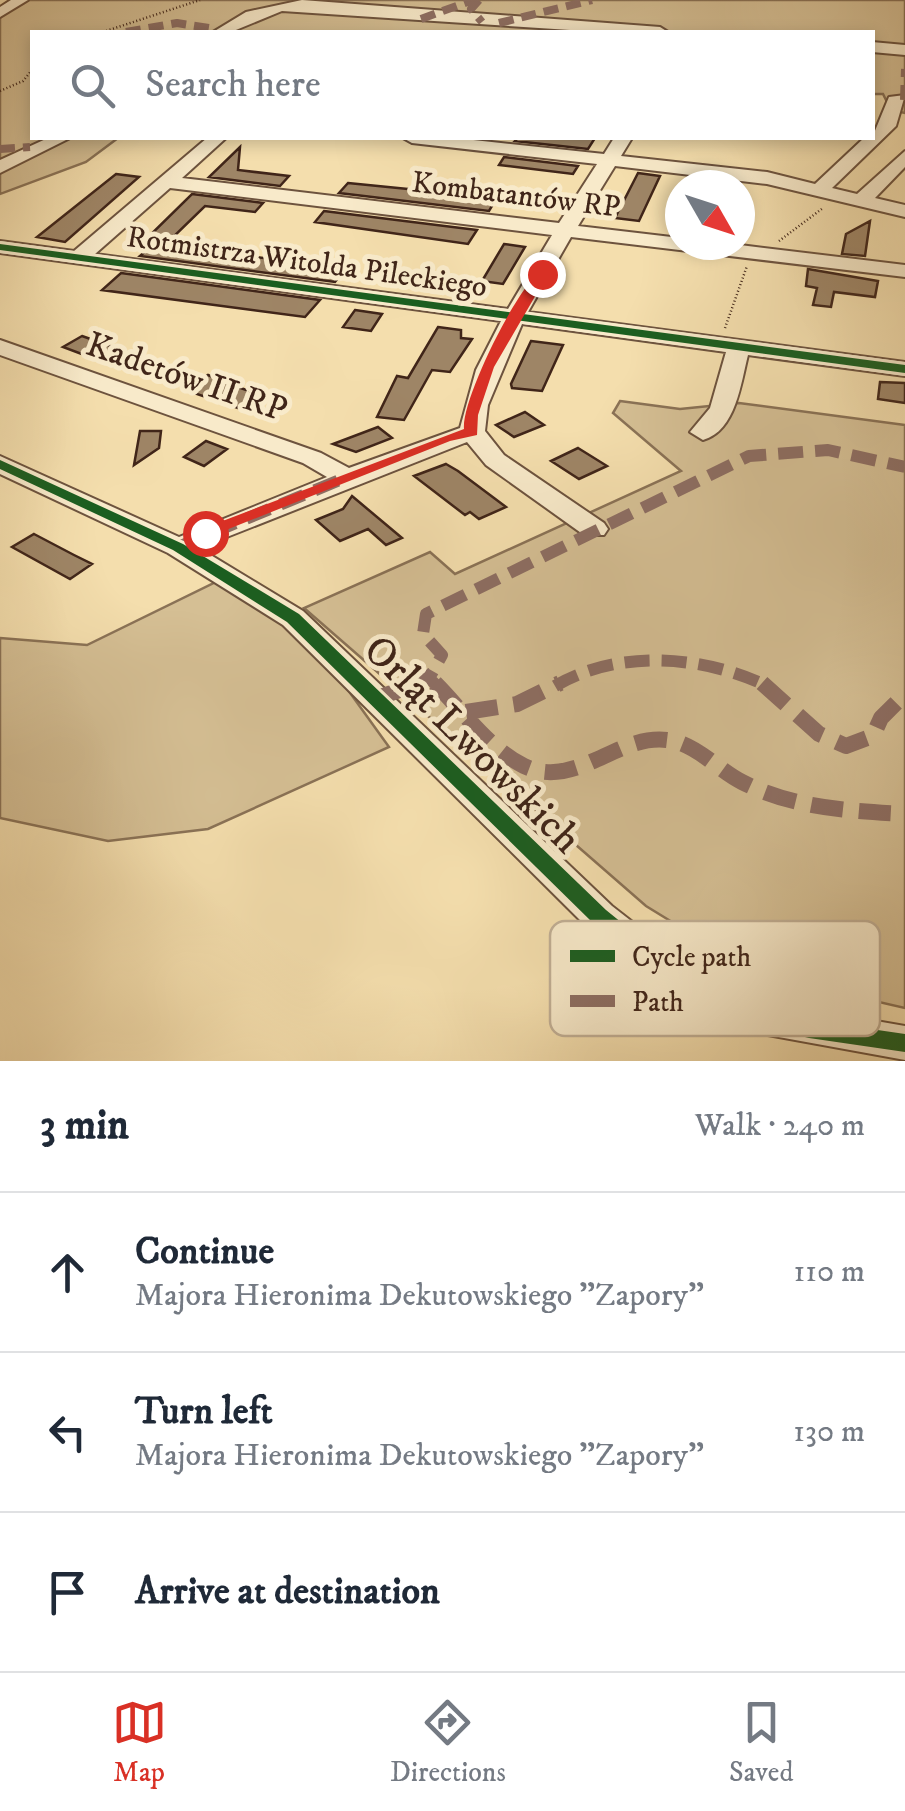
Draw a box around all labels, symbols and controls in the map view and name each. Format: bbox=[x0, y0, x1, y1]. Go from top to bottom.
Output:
search box bbox=[30, 30, 875, 140]
icon: search bbox=[65, 58, 120, 113]
text: Search here bbox=[145, 61, 321, 109]
street label: Kombatantów RP bbox=[410, 164, 622, 227]
north arrow bbox=[665, 170, 755, 260]
street label: Rotmistrza Witolda Pileckiego bbox=[124, 219, 489, 306]
route end bbox=[520, 252, 566, 298]
street label: Kadetów II RP bbox=[80, 323, 293, 433]
route start bbox=[183, 511, 229, 557]
street label: Orląt Lwowskich bbox=[352, 625, 592, 865]
legend bbox=[550, 921, 880, 1036]
text: Cycle path bbox=[632, 940, 751, 975]
text: Path bbox=[632, 985, 684, 1020]
text: 3 min bbox=[40, 1100, 129, 1152]
text: Walk · 240 m bbox=[695, 1106, 865, 1146]
text: Continue bbox=[135, 1228, 274, 1276]
icon: ahead bbox=[40, 1245, 95, 1300]
text: 110 m bbox=[793, 1252, 865, 1292]
text: Majora Hieronima Dekutowskiego "Zapory" bbox=[135, 1276, 704, 1316]
text: Turn left bbox=[135, 1388, 273, 1436]
icon: left bbox=[40, 1405, 95, 1460]
text: 130 m bbox=[793, 1412, 865, 1452]
text: Majora Hieronima Dekutowskiego "Zapory" bbox=[135, 1436, 704, 1476]
icon: arrive bbox=[40, 1565, 95, 1620]
text: Arrive at destination bbox=[135, 1568, 440, 1616]
tab: Map bbox=[112, 1695, 167, 1790]
tab: Directions bbox=[390, 1695, 506, 1790]
tab: Saved bbox=[729, 1695, 793, 1790]

